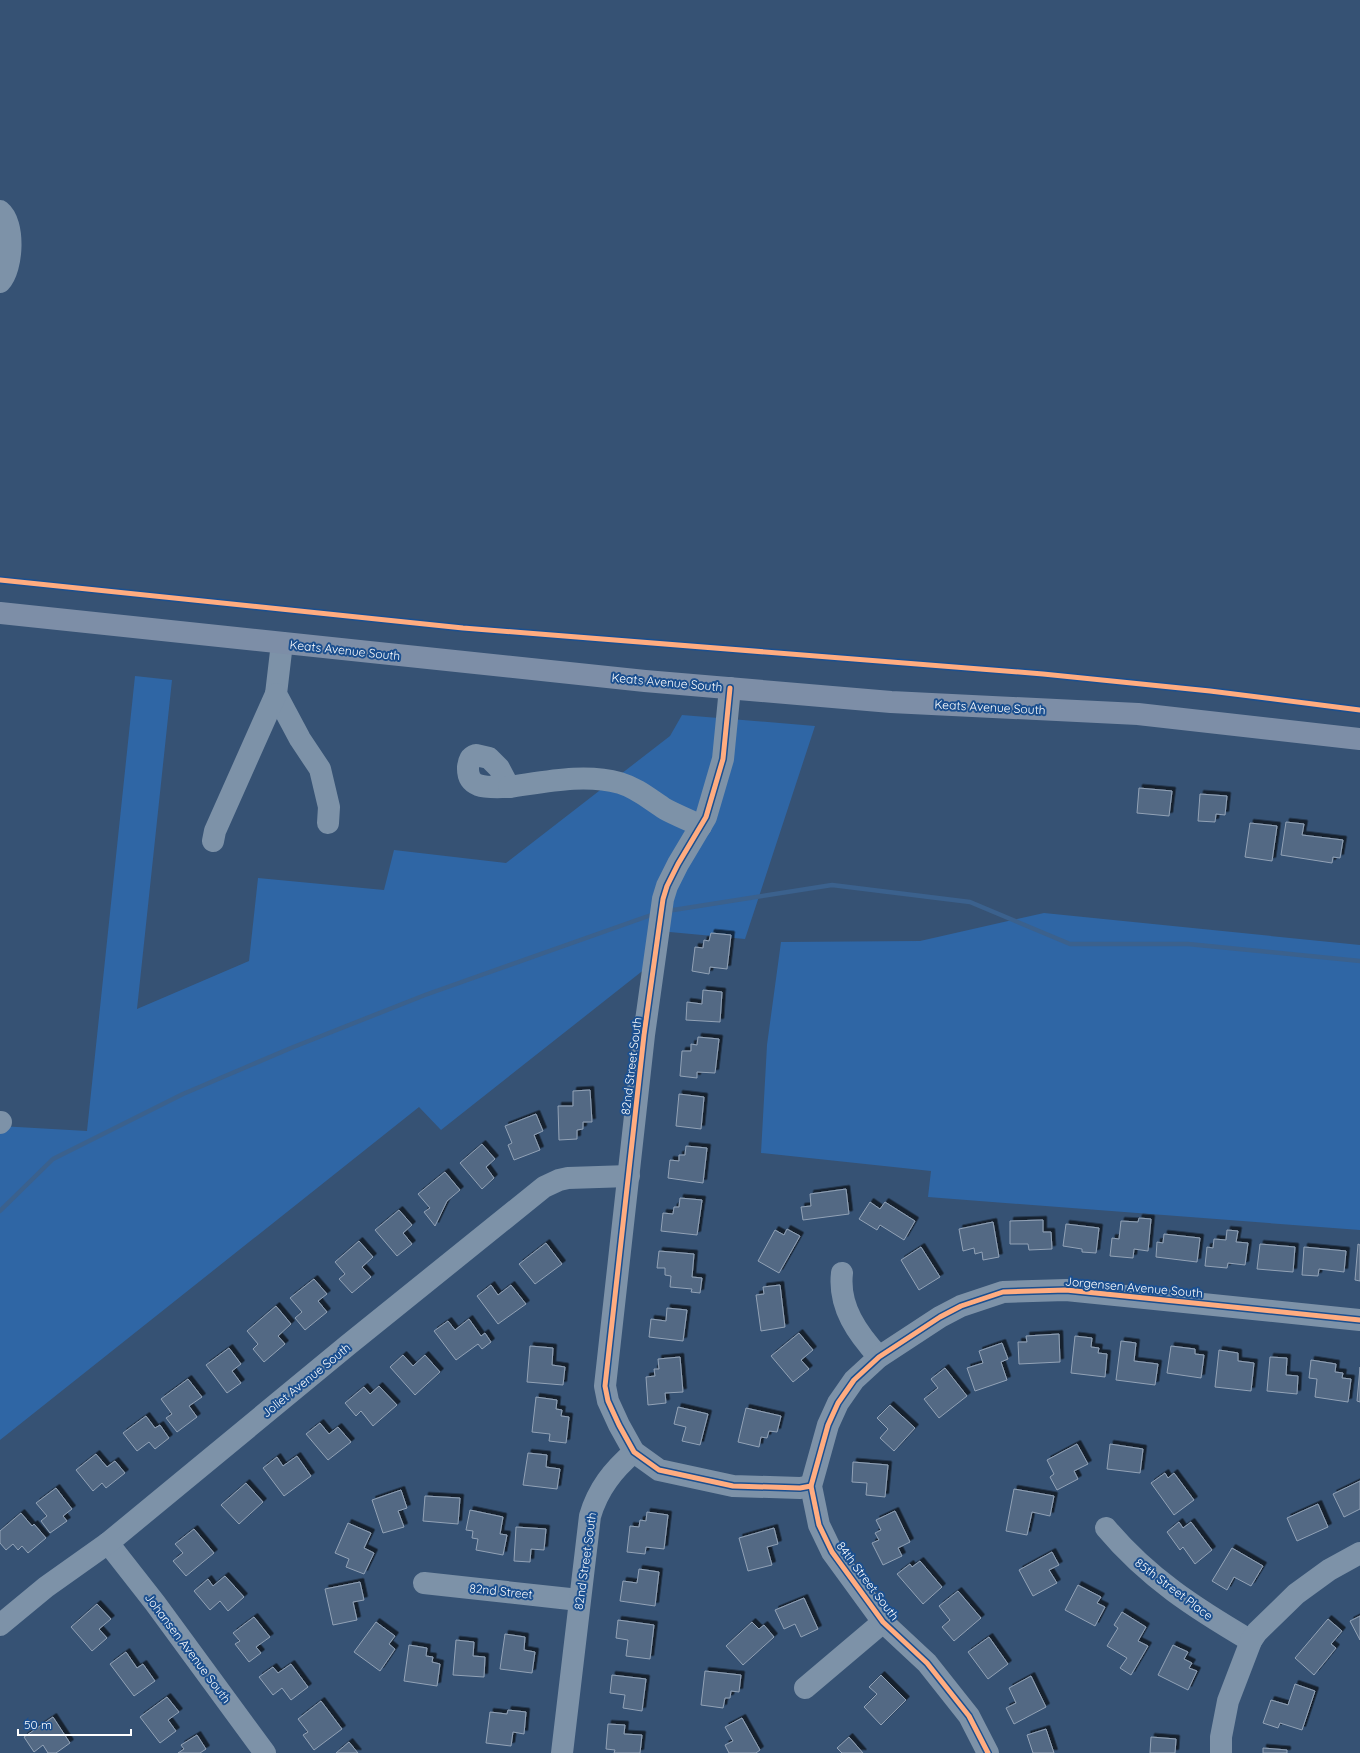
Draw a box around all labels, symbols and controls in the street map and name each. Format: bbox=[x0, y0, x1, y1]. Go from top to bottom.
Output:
street label: Keats Avenue South bbox=[289, 637, 401, 663]
street label: Keats Avenue South bbox=[611, 670, 723, 694]
street label: Keats Avenue South bbox=[934, 697, 1046, 717]
street label: 82nd Street South bbox=[618, 1016, 644, 1116]
street label: Jorgensen Avenue South bbox=[1065, 1274, 1203, 1300]
street label: Joliet Avenue South bbox=[259, 1340, 353, 1420]
street label: 82nd Street South bbox=[571, 1511, 599, 1611]
street label: 84th Street South bbox=[833, 1539, 903, 1623]
street label: 85th Street Place bbox=[1132, 1555, 1216, 1623]
street label: 82nd Street bbox=[469, 1580, 533, 1602]
street label: Johansen Avenue South bbox=[142, 1590, 234, 1706]
scale bar bbox=[18, 1711, 131, 1737]
text: 50 m bbox=[24, 1717, 52, 1732]

